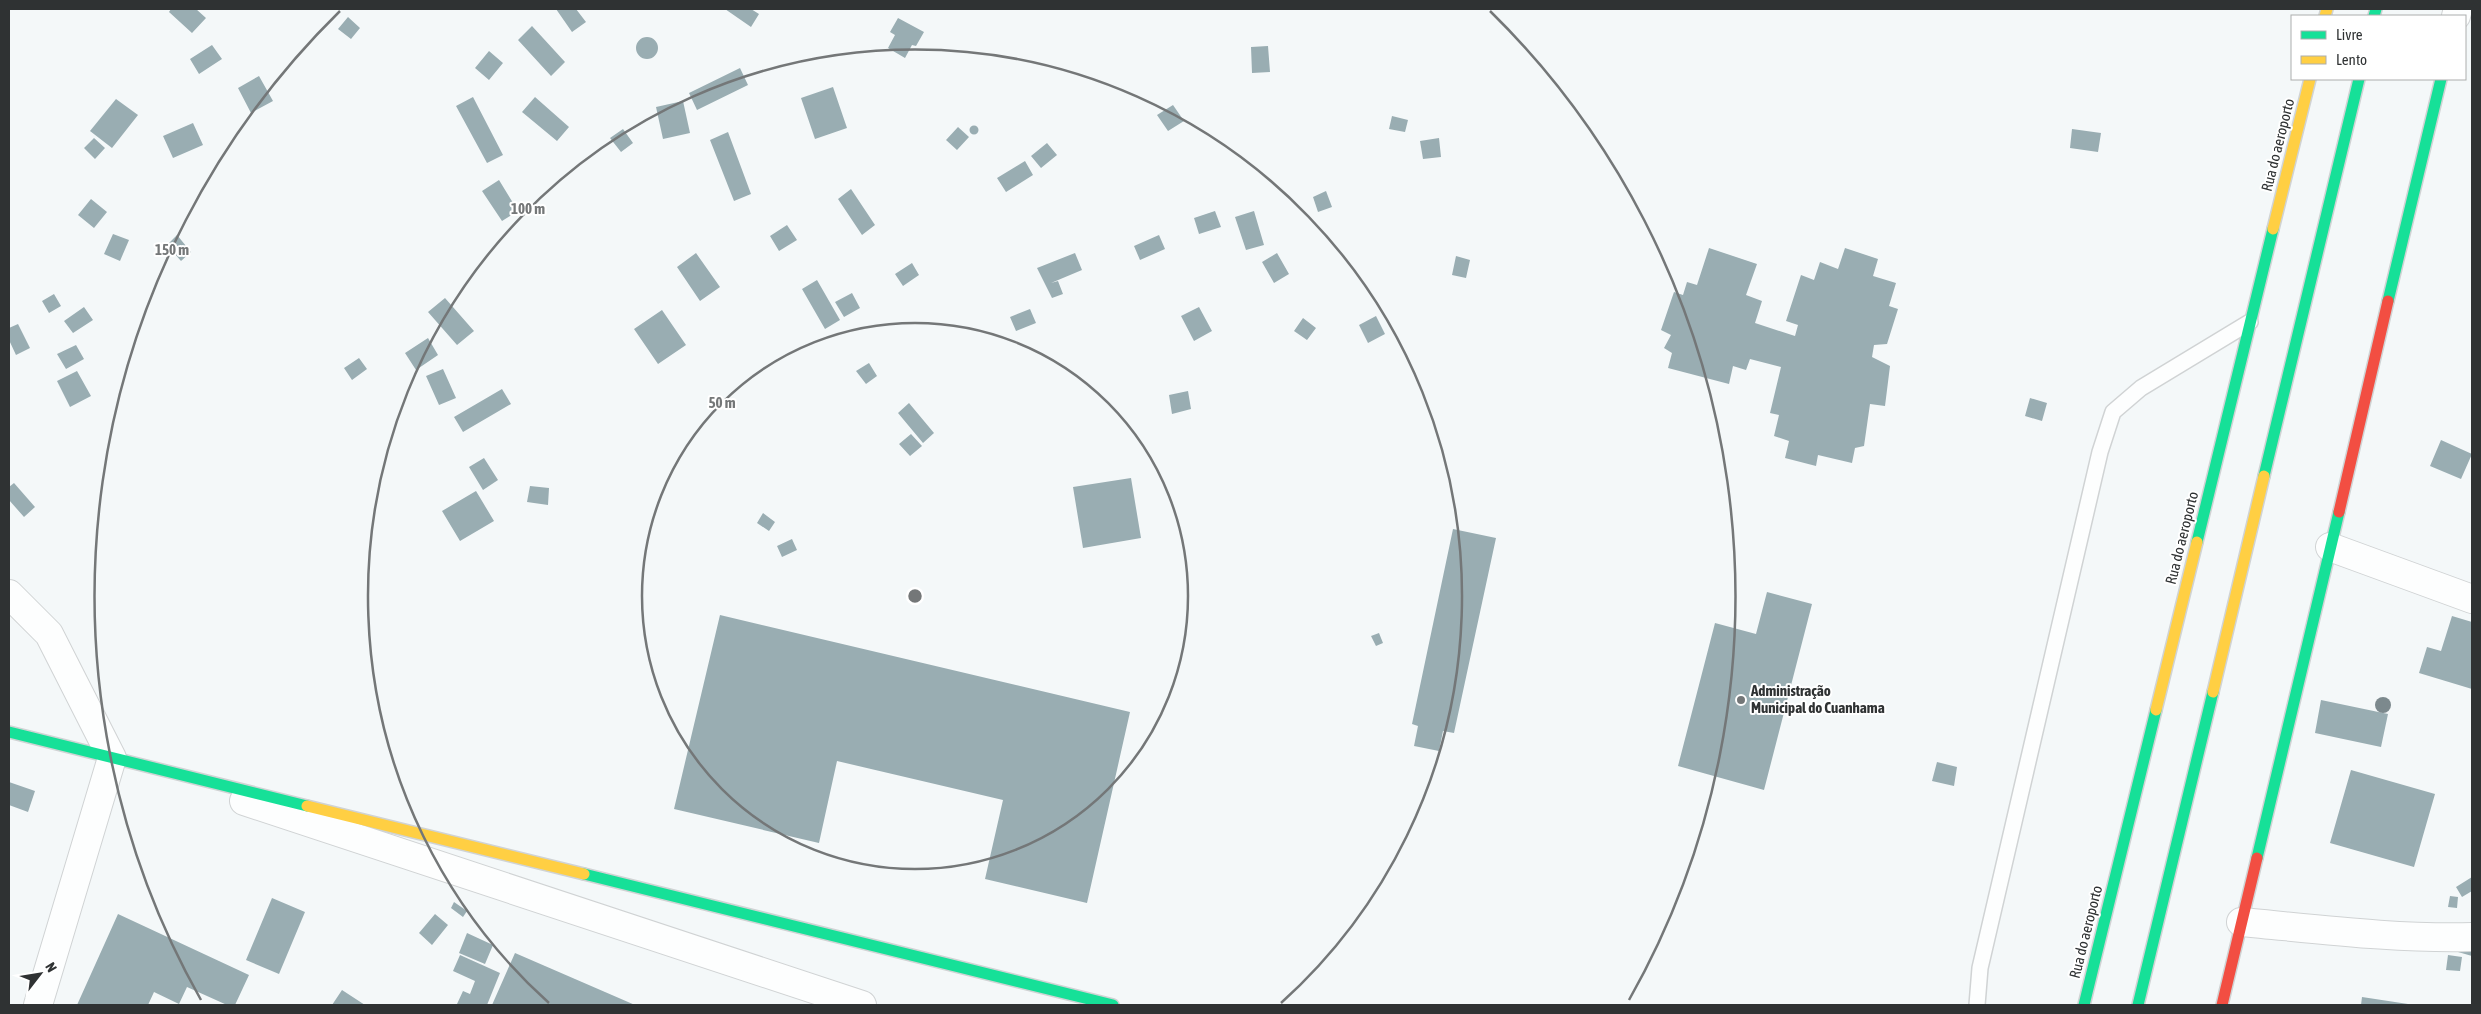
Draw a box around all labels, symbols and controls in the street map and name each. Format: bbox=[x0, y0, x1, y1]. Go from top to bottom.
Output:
legend bbox=[2291, 15, 2466, 80]
text: Livre bbox=[2336, 26, 2363, 43]
text: Lento bbox=[2336, 51, 2367, 68]
street label: Rua do aeroporto bbox=[2258, 97, 2297, 193]
text: 100 m bbox=[511, 200, 545, 217]
text: 150 m bbox=[155, 241, 189, 258]
text: 50 m bbox=[709, 394, 736, 411]
street label: Rua do aeroporto bbox=[2162, 490, 2201, 586]
centre of rings bbox=[906, 587, 924, 605]
place label: Administração Municipal do Cuanhama bbox=[1750, 682, 1885, 716]
marker: Administração Municipal do Cuanhama bbox=[1735, 694, 1747, 706]
street label: Rua do aeroporto bbox=[2066, 884, 2105, 980]
north arrow bbox=[15, 949, 65, 999]
text: N bbox=[42, 960, 60, 975]

